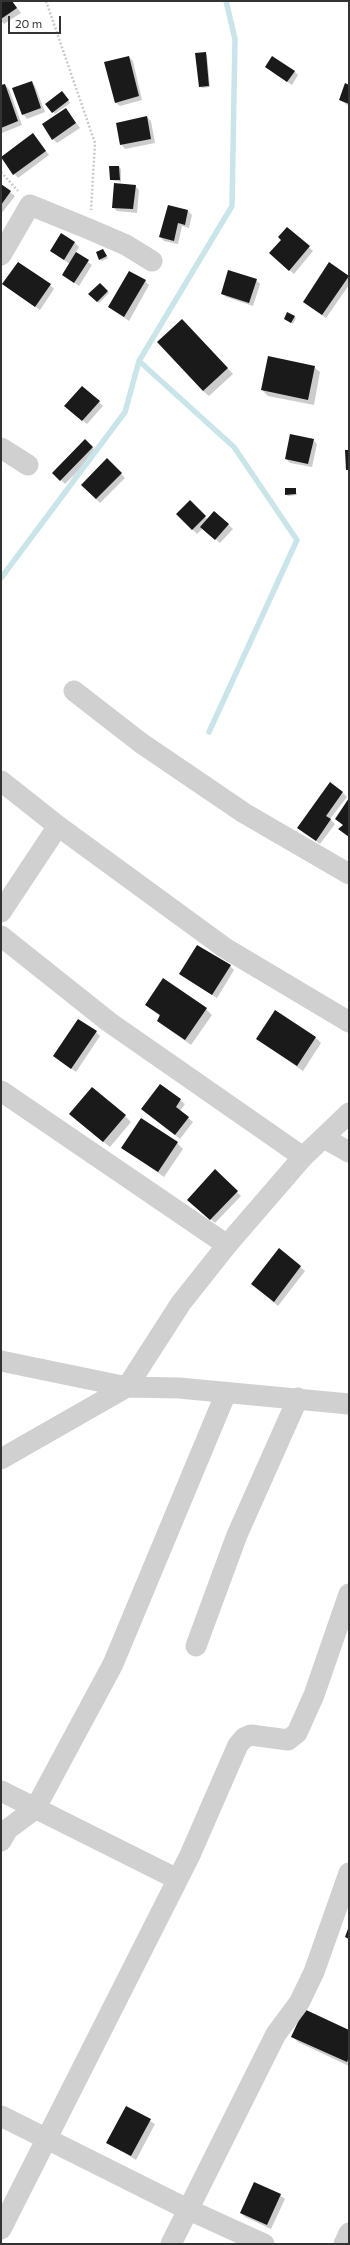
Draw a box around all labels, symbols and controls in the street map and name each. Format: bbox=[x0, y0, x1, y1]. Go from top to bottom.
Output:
scale bar bbox=[10, 8, 63, 34]
text: 20 m bbox=[15, 16, 42, 30]

